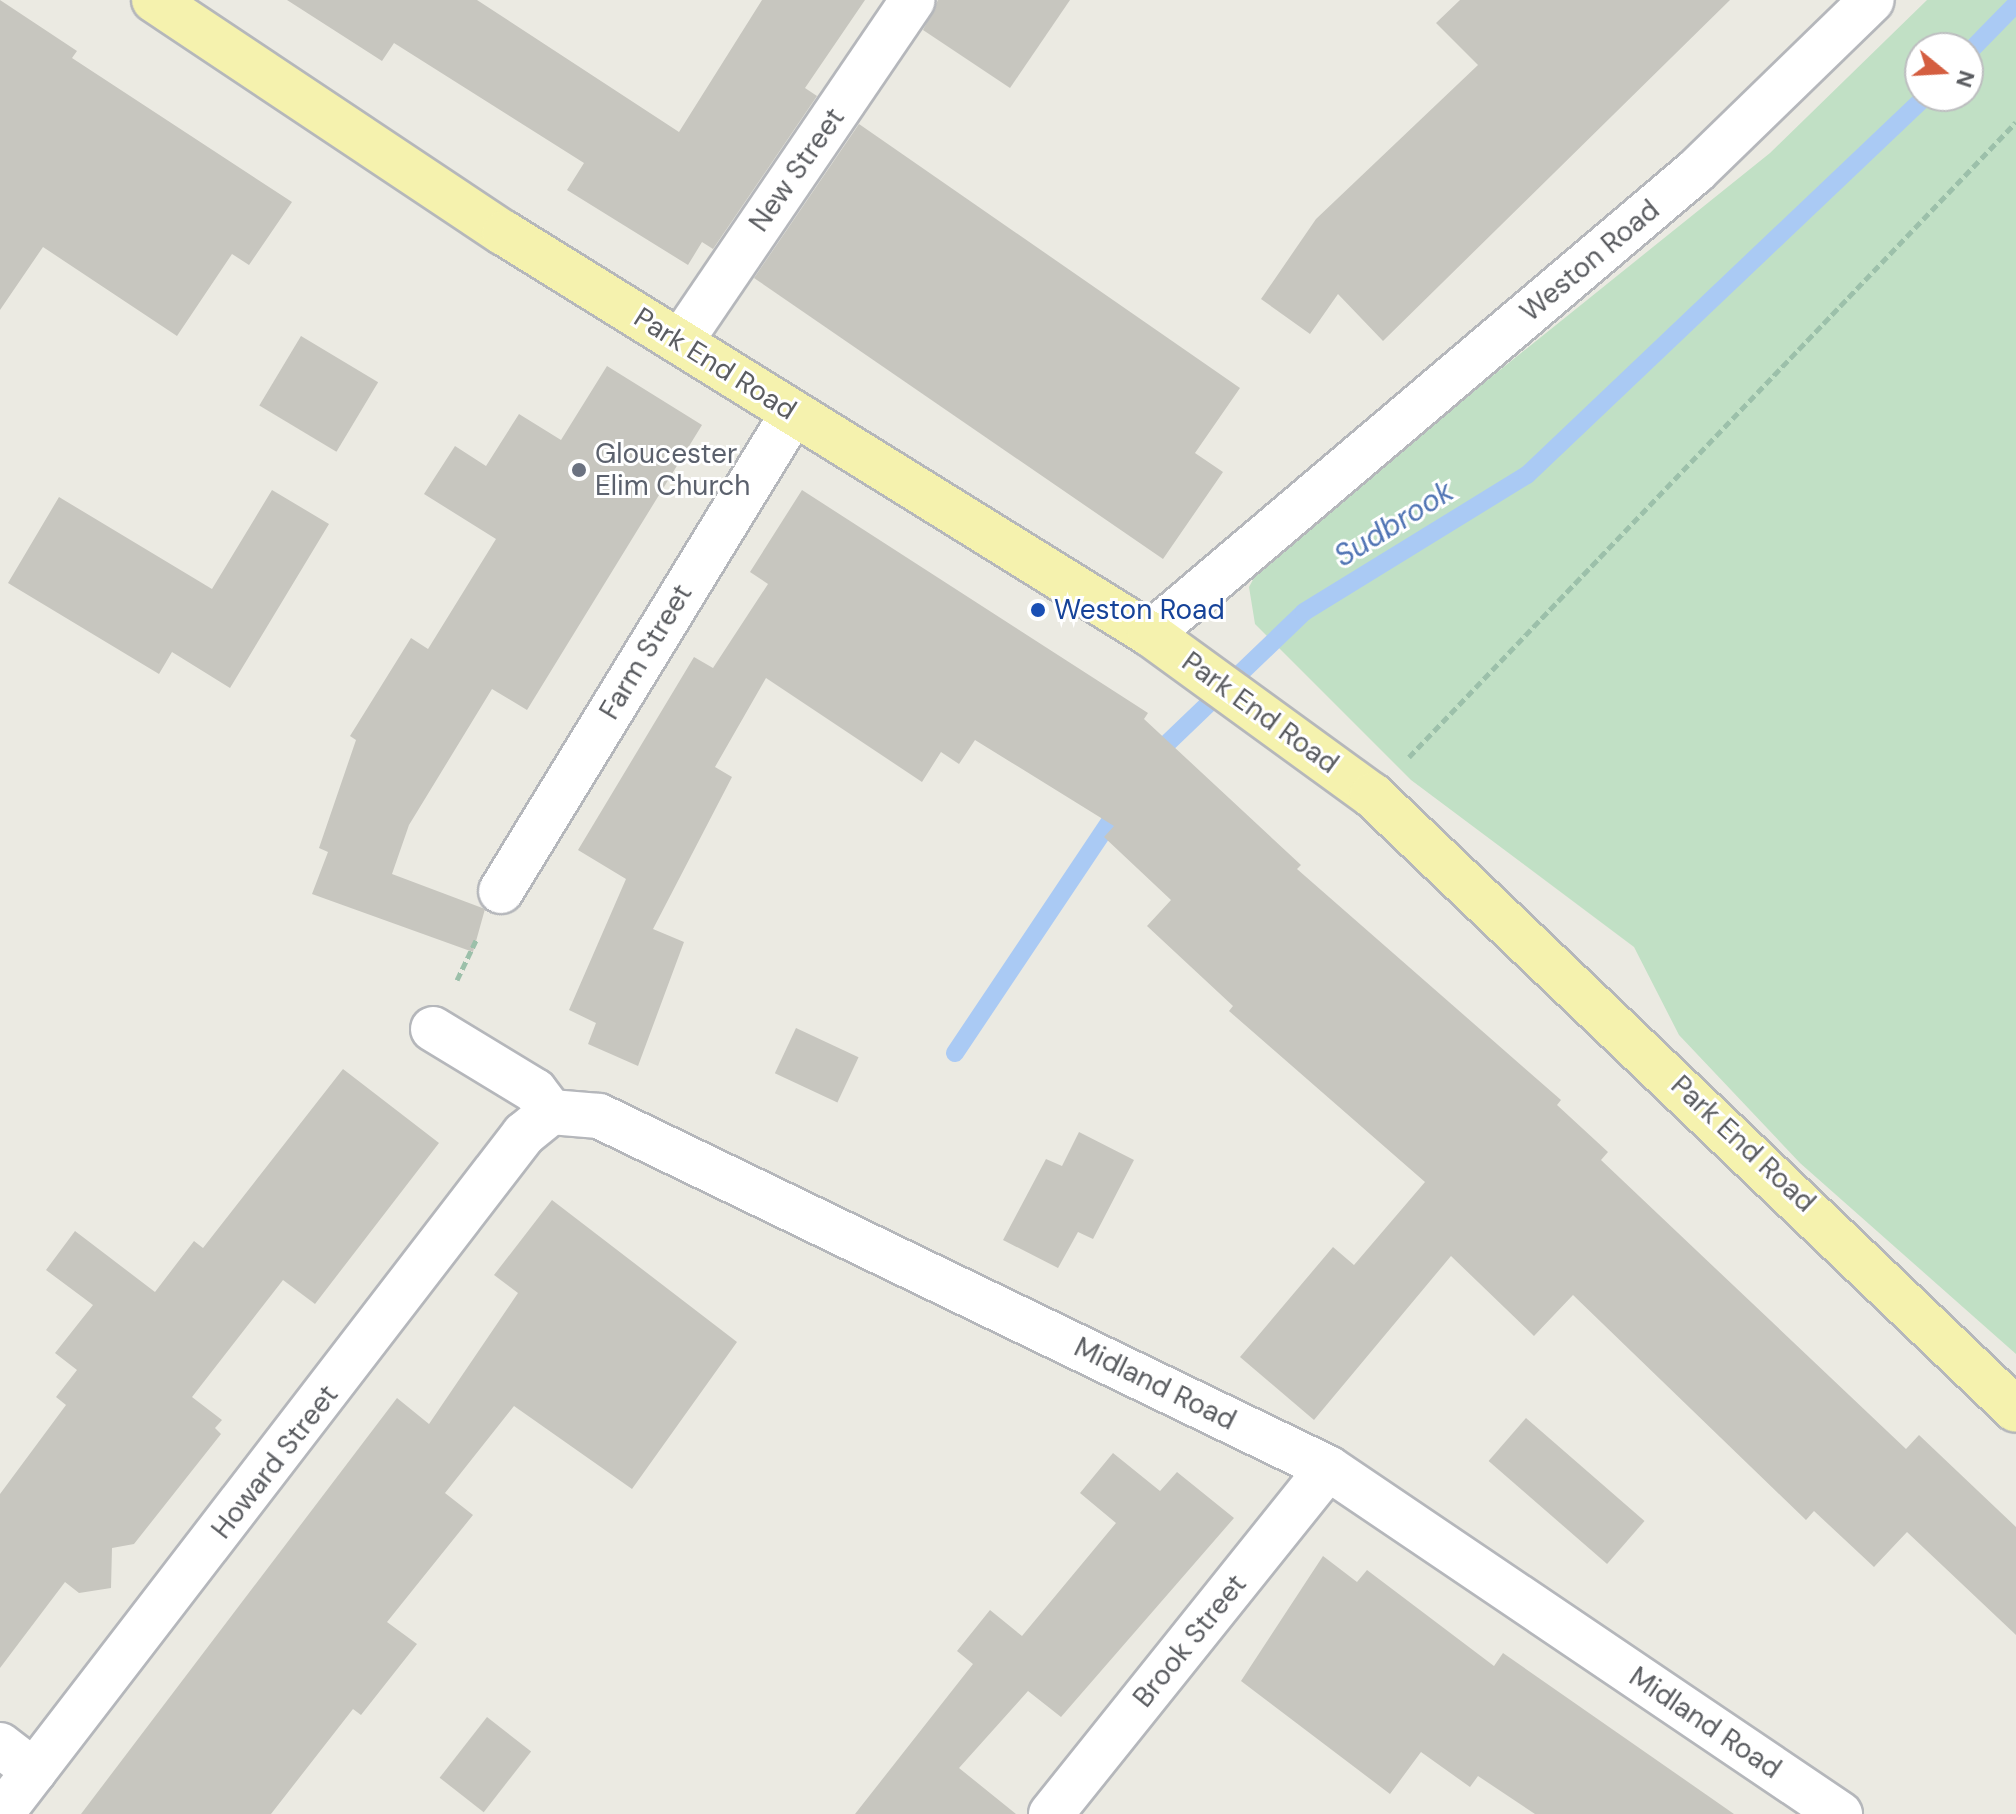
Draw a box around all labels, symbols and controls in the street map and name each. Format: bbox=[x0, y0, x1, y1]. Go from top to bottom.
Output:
north arrow bbox=[1904, 32, 1984, 112]
text: N bbox=[1949, 67, 1982, 91]
street label: New Street bbox=[742, 102, 852, 238]
street label: Weston Road bbox=[1514, 193, 1666, 329]
street label: Park End Road bbox=[628, 301, 802, 427]
place label: Gloucester Elim Church bbox=[595, 437, 750, 503]
marker: Gloucester Elim Church bbox=[570, 461, 588, 479]
water label: Sudbrook bbox=[1328, 473, 1460, 575]
street label: Farm Street bbox=[593, 578, 699, 726]
place label: Weston Road bbox=[1054, 593, 1225, 627]
marker: Weston Road bbox=[1029, 601, 1047, 619]
street label: Park End Road bbox=[1175, 645, 1345, 781]
street label: Park End Road bbox=[1664, 1069, 1822, 1219]
street label: Midland Road bbox=[1069, 1330, 1241, 1438]
street label: Howard Street bbox=[205, 1379, 345, 1545]
street label: Brook Street bbox=[1126, 1568, 1254, 1714]
street label: Midland Road bbox=[1623, 1660, 1787, 1786]

